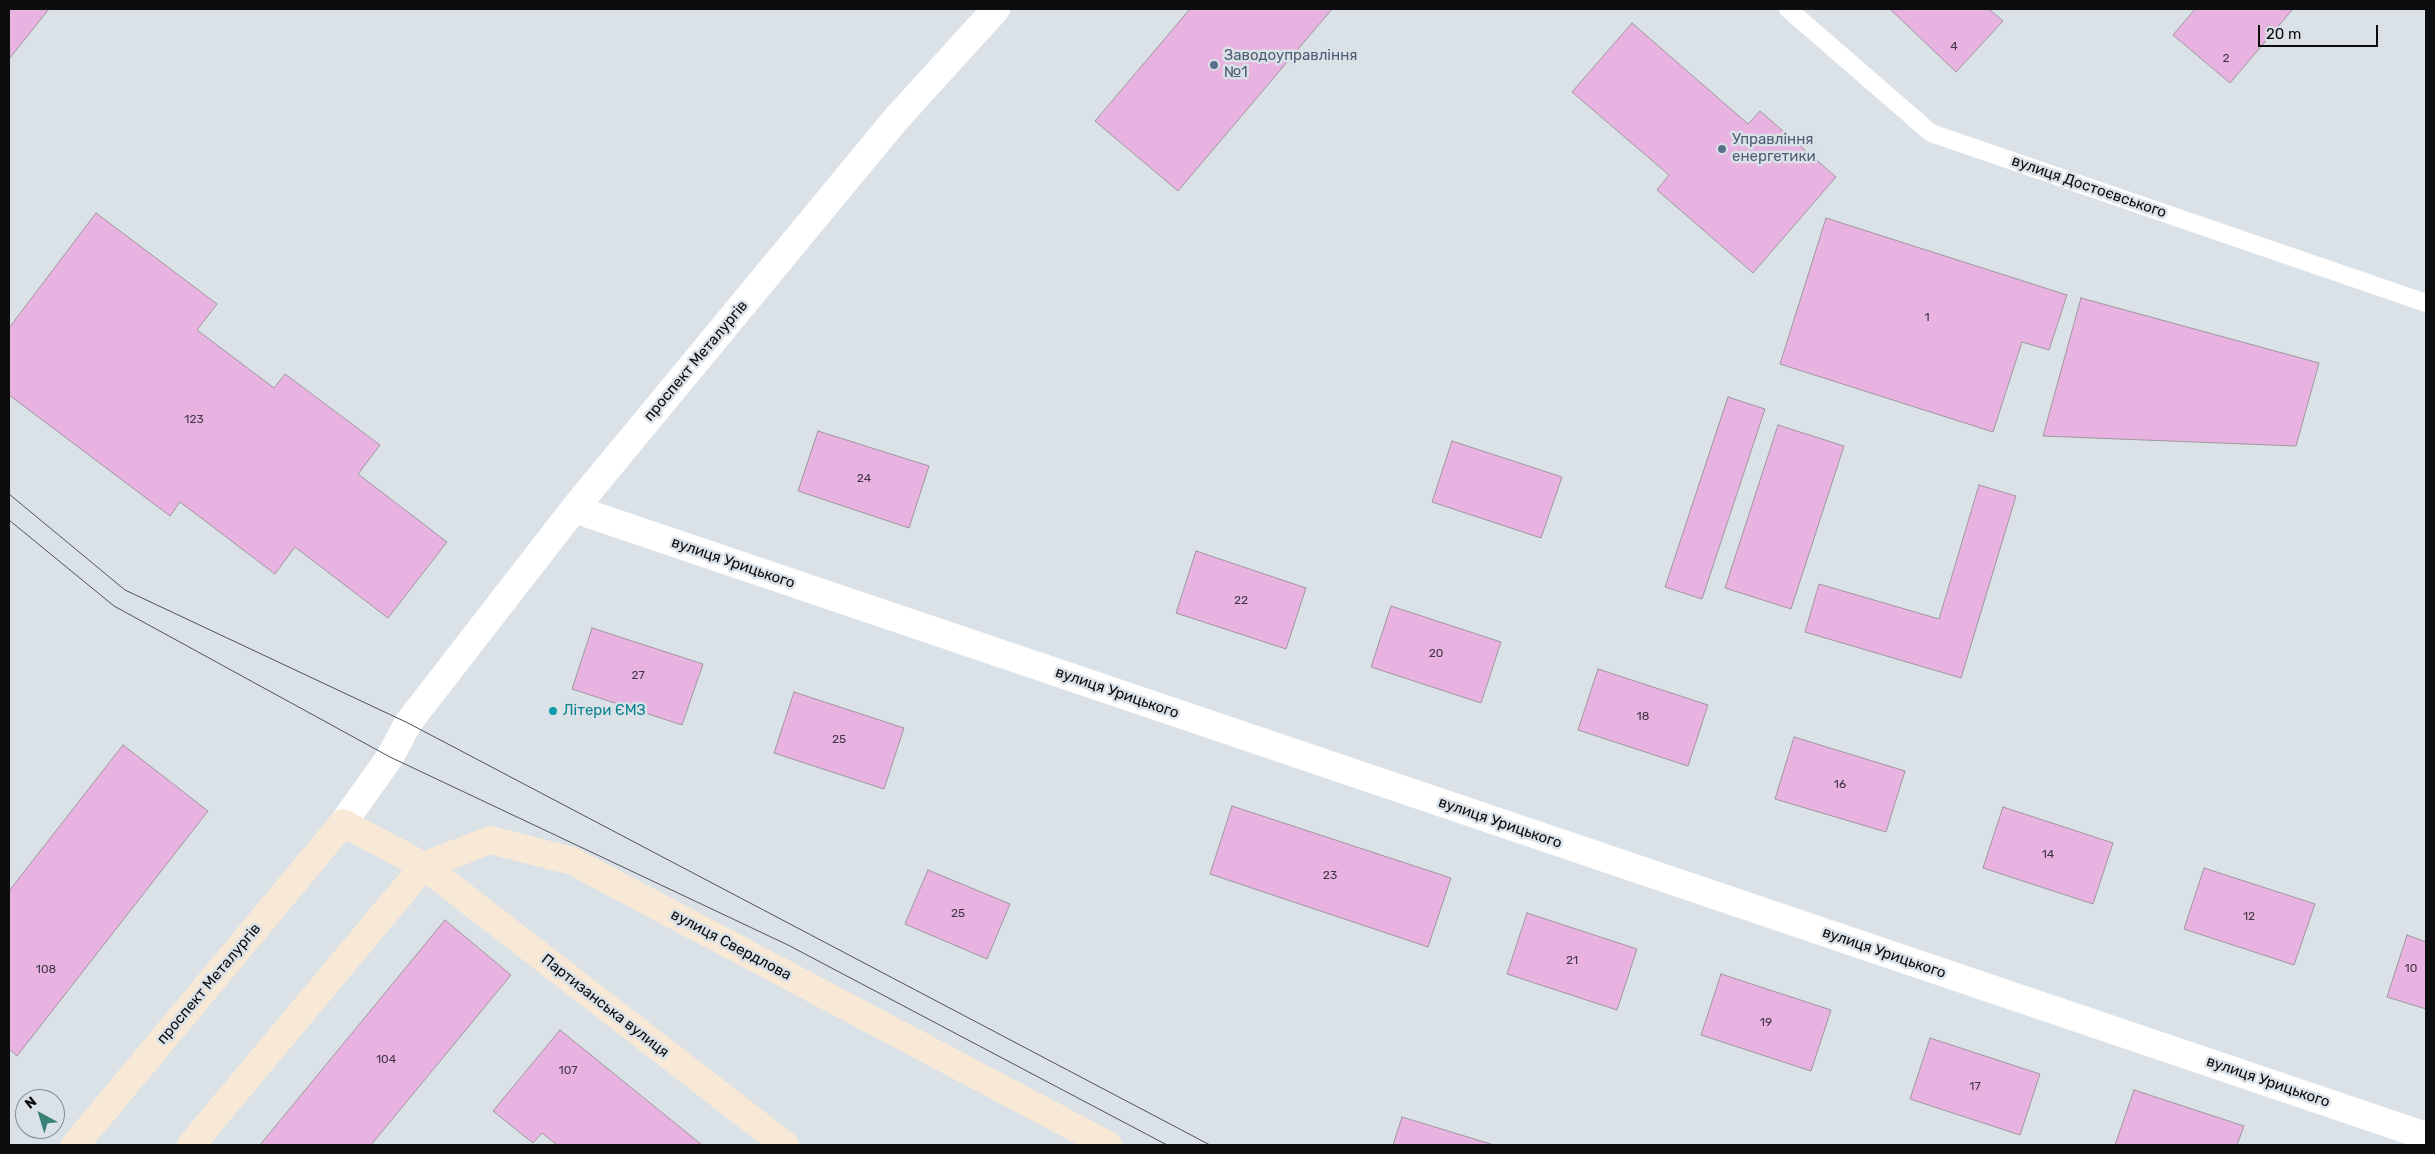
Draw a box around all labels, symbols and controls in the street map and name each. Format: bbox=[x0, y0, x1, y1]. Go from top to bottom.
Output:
scale bar bbox=[2260, 15, 2380, 47]
text: 20 m bbox=[2266, 25, 2301, 43]
house number: 4 bbox=[1950, 40, 1958, 54]
place label: Заводоуправління №1 bbox=[1224, 47, 1357, 82]
house number: 2 bbox=[2222, 52, 2230, 66]
marker: Заводоуправління №1 bbox=[1208, 59, 1220, 71]
place label: Управління енергетики bbox=[1732, 131, 1816, 166]
marker: Управління енергетики bbox=[1716, 143, 1728, 155]
street label: вулиця Достоєвського bbox=[2009, 152, 2169, 222]
street label: проспект Металургів bbox=[640, 297, 752, 425]
house number: 1 bbox=[1924, 311, 1930, 325]
house number: 123 bbox=[184, 413, 204, 427]
house number: 24 bbox=[857, 472, 871, 486]
street label: вулиця Урицького bbox=[669, 533, 797, 593]
house number: 22 bbox=[1234, 594, 1248, 608]
house number: 20 bbox=[1429, 647, 1443, 661]
street label: вулиця Урицького bbox=[1053, 663, 1181, 723]
house number: 27 bbox=[631, 669, 645, 683]
place label: Літери ЄМЗ bbox=[563, 702, 646, 720]
marker: Літери ЄМЗ bbox=[547, 705, 559, 717]
house number: 18 bbox=[1637, 710, 1649, 724]
house number: 25 bbox=[832, 733, 846, 747]
house number: 16 bbox=[1834, 778, 1846, 792]
street label: вулиця Урицького bbox=[1436, 793, 1564, 853]
house number: 14 bbox=[2042, 848, 2054, 862]
house number: 23 bbox=[1323, 869, 1337, 883]
street label: вулиця Свердлова bbox=[668, 906, 794, 984]
house number: 25 bbox=[951, 907, 965, 921]
house number: 12 bbox=[2243, 910, 2255, 924]
street label: проспект Металургів bbox=[153, 920, 265, 1048]
street label: вулиця Урицького bbox=[1820, 923, 1948, 983]
street label: Партизанська вулиця bbox=[538, 951, 672, 1061]
house number: 21 bbox=[1566, 954, 1578, 968]
house number: 10 bbox=[2405, 962, 2417, 976]
house number: 108 bbox=[36, 963, 56, 977]
house number: 19 bbox=[1760, 1016, 1772, 1030]
street label: вулиця Урицького bbox=[2204, 1052, 2332, 1112]
house number: 104 bbox=[376, 1053, 396, 1067]
house number: 107 bbox=[559, 1064, 577, 1078]
house number: 17 bbox=[1969, 1080, 1981, 1094]
north arrow bbox=[15, 1089, 65, 1139]
text: N bbox=[22, 1093, 40, 1113]

